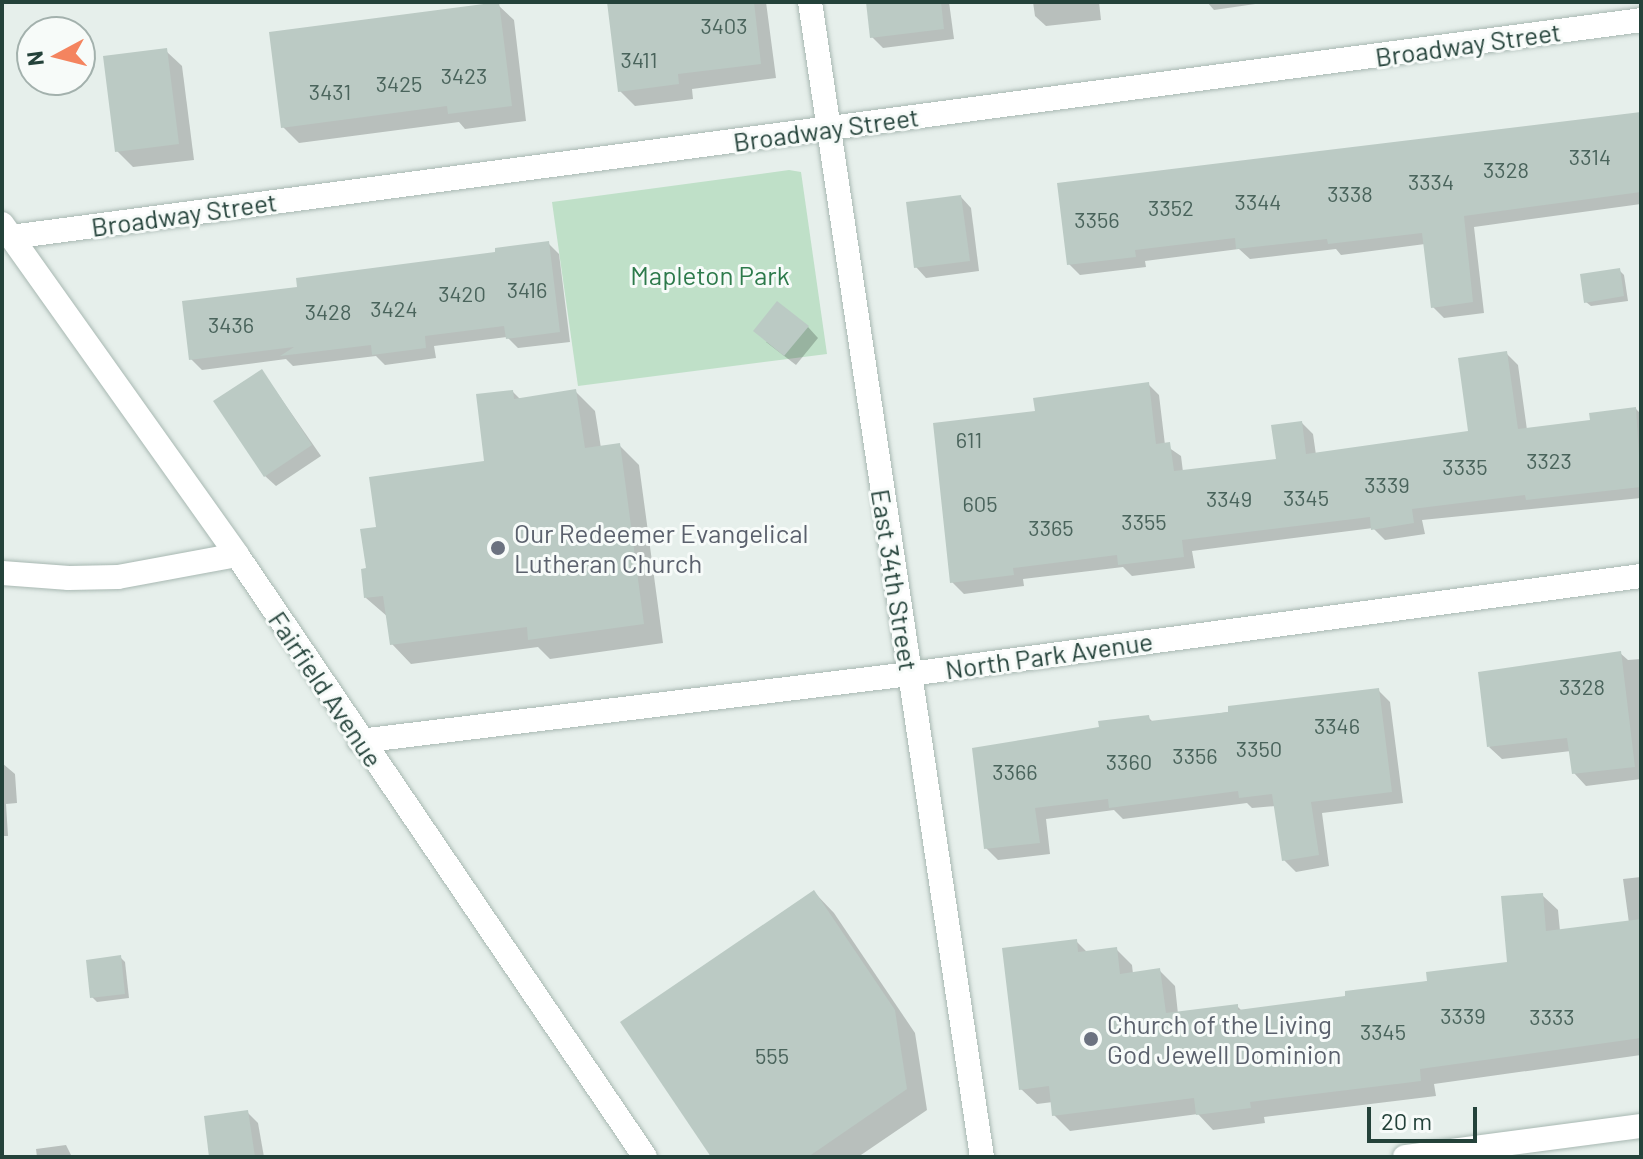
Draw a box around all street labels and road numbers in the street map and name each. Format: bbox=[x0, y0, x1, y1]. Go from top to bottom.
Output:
street label: Broadway Street bbox=[1373, 16, 1563, 72]
street label: Broadway Street bbox=[731, 101, 921, 157]
street label: Broadway Street bbox=[89, 186, 279, 242]
street label: East 34th Street bbox=[865, 487, 925, 673]
street label: Fairfield Avenue bbox=[262, 605, 390, 773]
street label: North Park Avenue bbox=[943, 625, 1155, 685]

